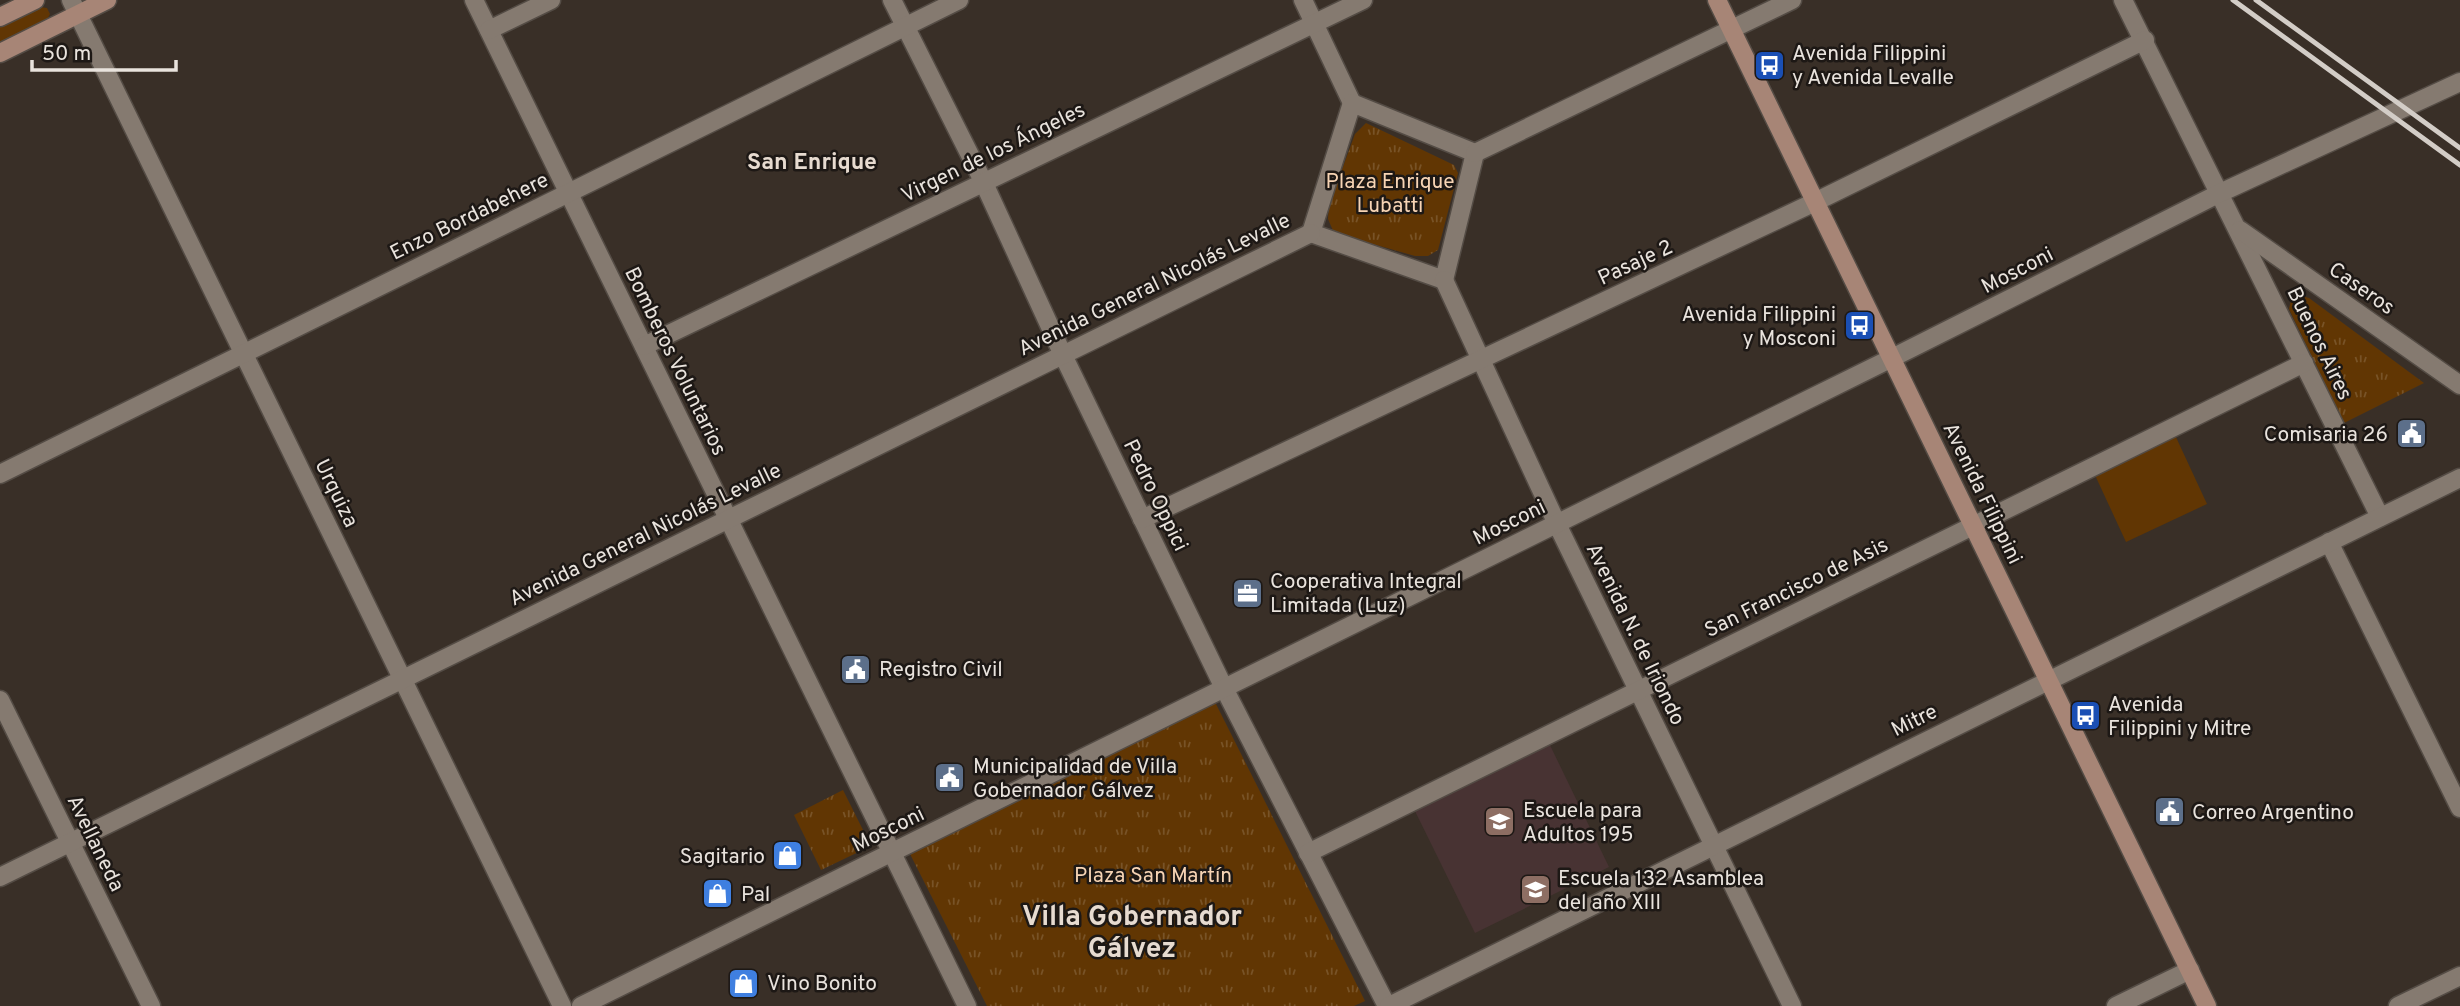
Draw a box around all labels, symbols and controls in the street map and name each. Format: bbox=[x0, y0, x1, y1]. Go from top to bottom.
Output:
scale bar bbox=[32, 28, 175, 72]
text: 50 m bbox=[42, 41, 91, 68]
place label: Avenida Filippini y Avenida Levalle bbox=[1792, 41, 1954, 92]
bus stop icon: Avenida Filippini y Avenida Levalle bbox=[1752, 48, 1786, 82]
street label: Virgen de los Ángeles bbox=[897, 96, 1090, 210]
district label: San Enrique bbox=[747, 149, 877, 178]
street label: Enzo Bordabehere bbox=[386, 167, 554, 268]
park label: Plaza Enrique Lubatti bbox=[1325, 169, 1455, 220]
street label: Avenida General Nicolás Levalle bbox=[1014, 208, 1295, 363]
street label: Pasaje 2 bbox=[1594, 234, 1677, 292]
street label: Mosconi bbox=[1977, 242, 2058, 301]
street label: Caseros bbox=[2323, 257, 2400, 322]
street label: Bomberos Voluntarios bbox=[617, 263, 732, 460]
street label: Buenos Aires bbox=[2280, 283, 2358, 405]
place label: Avenida Filippini y Mosconi bbox=[1682, 302, 1836, 353]
bus stop icon: Avenida Filippini y Mosconi bbox=[1842, 309, 1876, 343]
public building icon: Comisaria 26 bbox=[2394, 417, 2428, 451]
street label: Avenida Filippini bbox=[1936, 418, 2028, 569]
place label: Comisaria 26 bbox=[2264, 422, 2388, 449]
street label: Pedro Oppici bbox=[1116, 435, 1193, 556]
street label: Urquiza bbox=[308, 455, 364, 532]
street label: Avenida General Nicolás Levalle bbox=[505, 458, 786, 613]
street label: Mosconi bbox=[1469, 494, 1550, 552]
street label: San Francisco de Asis bbox=[1700, 532, 1893, 645]
street label: Avenida N. de Iriondo bbox=[1579, 539, 1690, 730]
place label: Cooperativa Integral Limitada (Luz) bbox=[1270, 569, 1462, 620]
office icon: Cooperativa Integral Limitada (Luz) bbox=[1230, 576, 1264, 610]
public building icon: Registro Civil bbox=[839, 652, 873, 686]
place label: Registro Civil bbox=[879, 657, 1003, 684]
place label: Avenida Filippini y Mitre bbox=[2108, 692, 2251, 743]
street label: Mitre bbox=[1887, 699, 1942, 744]
bus stop icon: Avenida Filippini y Mitre bbox=[2068, 699, 2102, 733]
place label: Municipalidad de Villa Gobernador Gálvez bbox=[973, 754, 1177, 805]
public building icon: Municipalidad de Villa Gobernador Gálvez bbox=[933, 761, 967, 795]
street label: Avellaneda bbox=[60, 791, 130, 896]
public building icon: Correo Argentino bbox=[2152, 795, 2186, 829]
place label: Escuela para Adultos 195 bbox=[1523, 798, 1642, 849]
place label: Correo Argentino bbox=[2192, 800, 2354, 827]
street label: Mosconi bbox=[848, 801, 929, 859]
school or university icon: Escuela para Adultos 195 bbox=[1483, 805, 1517, 839]
shop icon: Sagitario bbox=[771, 839, 805, 873]
place label: Sagitario bbox=[680, 844, 765, 871]
park label: Plaza San Martín bbox=[1074, 863, 1232, 890]
place label: Escuela 132 Asamblea del año XIII bbox=[1558, 866, 1764, 917]
school or university icon: Escuela 132 Asamblea del año XIII bbox=[1518, 873, 1552, 907]
shop icon: Pal bbox=[701, 877, 735, 911]
place label: Pal bbox=[741, 882, 770, 909]
district label: Villa Gobernador Gálvez bbox=[1022, 900, 1242, 968]
shop icon: Vino Bonito bbox=[727, 966, 761, 1000]
place label: Vino Bonito bbox=[767, 971, 877, 998]

